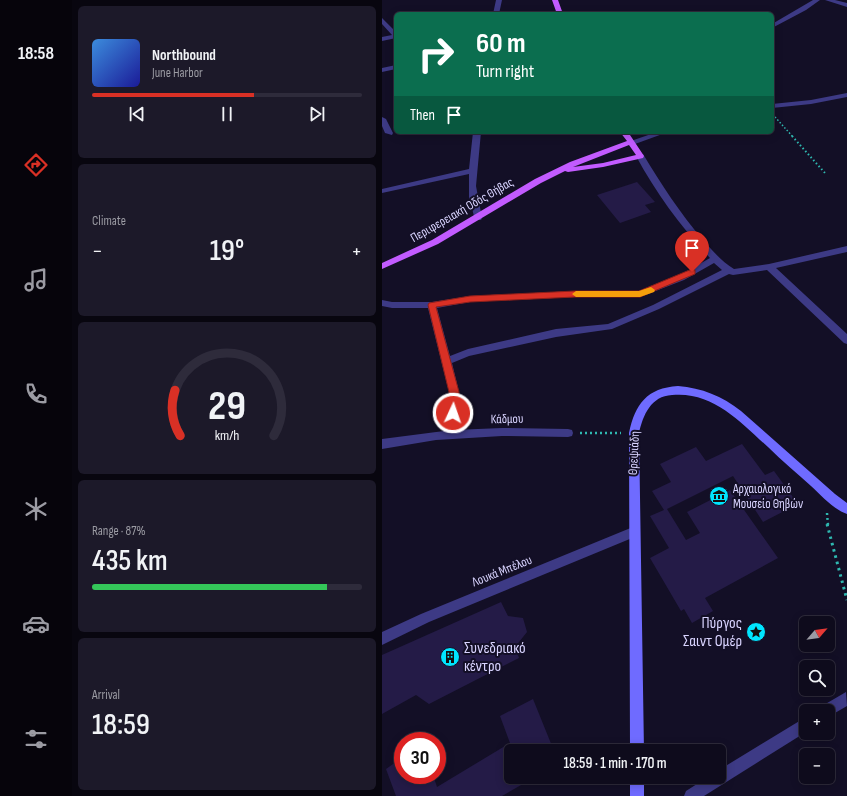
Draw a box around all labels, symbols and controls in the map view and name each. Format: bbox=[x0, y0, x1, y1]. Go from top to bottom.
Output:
text: 60 m bbox=[476, 27, 525, 60]
icon: right bbox=[410, 28, 462, 80]
text: 18:58 bbox=[18, 43, 54, 64]
text: Northbound bbox=[152, 46, 216, 65]
text: Turn right bbox=[476, 61, 534, 82]
text: June Harbor bbox=[152, 65, 203, 81]
icon: previous bbox=[126, 103, 148, 125]
icon: pause bbox=[216, 103, 238, 125]
icon: next bbox=[306, 103, 328, 125]
icon: arrive bbox=[443, 104, 465, 126]
text: Then bbox=[410, 106, 435, 125]
icon: directions bbox=[22, 151, 50, 179]
street label: Περιφερειακή Οδός Θήβας bbox=[408, 174, 516, 246]
text: Climate bbox=[92, 213, 126, 229]
pin bbox=[675, 231, 709, 272]
text: 19° bbox=[210, 233, 244, 269]
icon: arrive bbox=[681, 237, 703, 259]
text: − bbox=[92, 238, 103, 265]
text: + bbox=[351, 238, 362, 265]
icon: music bbox=[22, 266, 50, 294]
icon: phone bbox=[22, 380, 50, 408]
text: 29 bbox=[208, 382, 246, 431]
position arrow bbox=[432, 392, 474, 434]
street label: Κάδμου bbox=[490, 411, 524, 427]
text: km/h bbox=[215, 427, 239, 444]
street label: Θρεψιάδη bbox=[625, 431, 643, 475]
place label: Αρχαιολογικό Μουσείο Θηβών bbox=[732, 481, 803, 512]
museum icon: Αρχαιολογικό Μουσείο Θηβών bbox=[708, 485, 730, 507]
icon: climate bbox=[22, 495, 50, 523]
text: Range · 87% bbox=[92, 523, 146, 539]
text: 435 km bbox=[92, 543, 168, 579]
street label: Λουκά Μπέλου bbox=[469, 552, 534, 591]
icon: car bbox=[22, 610, 50, 638]
place label: Πύργος Σαιντ Ομέρ bbox=[683, 614, 742, 651]
north arrow bbox=[799, 616, 835, 652]
map controls bbox=[799, 616, 835, 784]
place icon: Πύργος Σαιντ Ομέρ bbox=[745, 621, 767, 643]
place label: Συνεδριακό κέντρο bbox=[464, 639, 526, 676]
building icon: Συνεδριακό κέντρο bbox=[439, 646, 461, 668]
button: search bbox=[799, 660, 835, 696]
text: Arrival bbox=[92, 687, 120, 703]
button: + bbox=[799, 704, 835, 740]
text: 18:59 bbox=[92, 707, 150, 743]
icon: filters bbox=[22, 725, 50, 753]
speed limit sign: 30 bbox=[394, 732, 446, 784]
button: − bbox=[799, 748, 835, 784]
text: 18:59 · 1 min · 170 m bbox=[563, 754, 667, 773]

